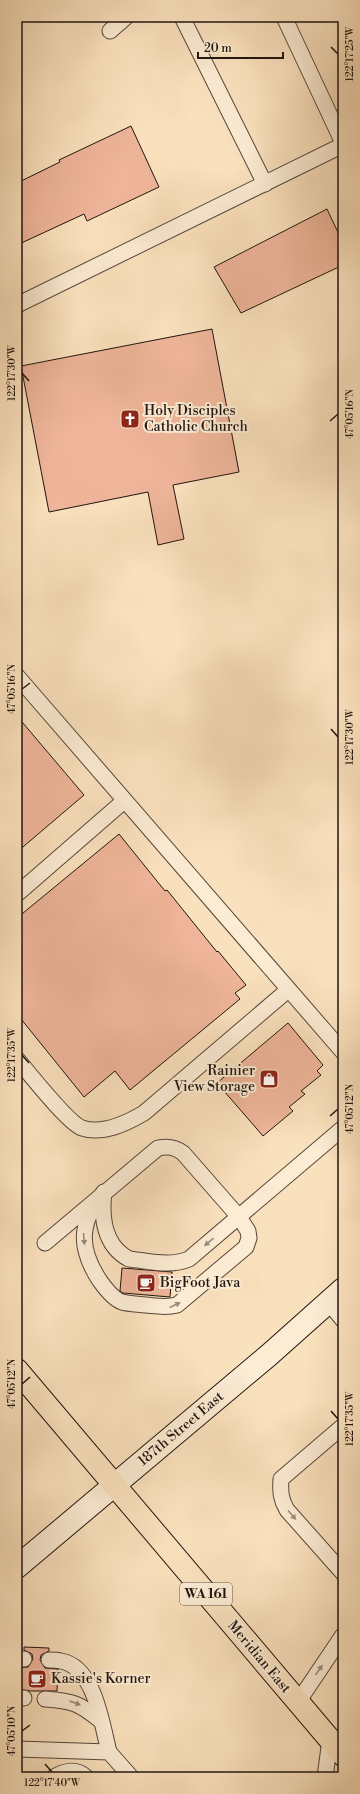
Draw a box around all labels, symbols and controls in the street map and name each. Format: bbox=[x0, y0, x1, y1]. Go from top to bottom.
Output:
text: 122°17'25"W bbox=[344, 26, 356, 81]
scale bar bbox=[198, 34, 283, 60]
text: 20 m bbox=[204, 41, 232, 56]
text: 122°17'30"W bbox=[6, 344, 18, 401]
text: 47°05'16"N bbox=[344, 388, 356, 439]
place label: Holy Disciples Catholic Church bbox=[144, 402, 249, 436]
church icon: Holy Disciples Catholic Church bbox=[119, 408, 141, 430]
text: 47°05'16"N bbox=[6, 663, 18, 714]
text: 122°17'30"W bbox=[344, 708, 356, 765]
text: 122°17'35"W bbox=[6, 1027, 18, 1082]
place label: Rainier View Storage bbox=[173, 1062, 255, 1096]
shop icon: Rainier View Storage bbox=[258, 1068, 280, 1090]
text: 47°05'12"N bbox=[344, 1083, 356, 1134]
one-way arrow bbox=[81, 1233, 88, 1245]
one-way arrow bbox=[204, 1237, 214, 1246]
cafe icon: BigFoot Java bbox=[135, 1272, 157, 1294]
place label: BigFoot Java bbox=[159, 1274, 241, 1292]
one-way arrow bbox=[169, 1302, 181, 1308]
text: 47°05'12"N bbox=[6, 1358, 18, 1409]
street label: 187th Street East bbox=[134, 1388, 228, 1470]
text: 122°17'35"W bbox=[344, 1391, 356, 1446]
one-way arrow bbox=[287, 1510, 296, 1520]
road number: WA 161 bbox=[180, 1583, 232, 1605]
street label: Meridian East bbox=[223, 1617, 295, 1697]
one-way arrow bbox=[316, 1664, 323, 1675]
cafe icon: Kassie's Korner bbox=[26, 1668, 48, 1690]
place label: Kassie's Korner bbox=[51, 1670, 151, 1688]
one-way arrow bbox=[70, 1701, 82, 1707]
text: 47°05'10"N bbox=[6, 1705, 18, 1756]
text: 122°17'40"W bbox=[24, 1777, 81, 1789]

